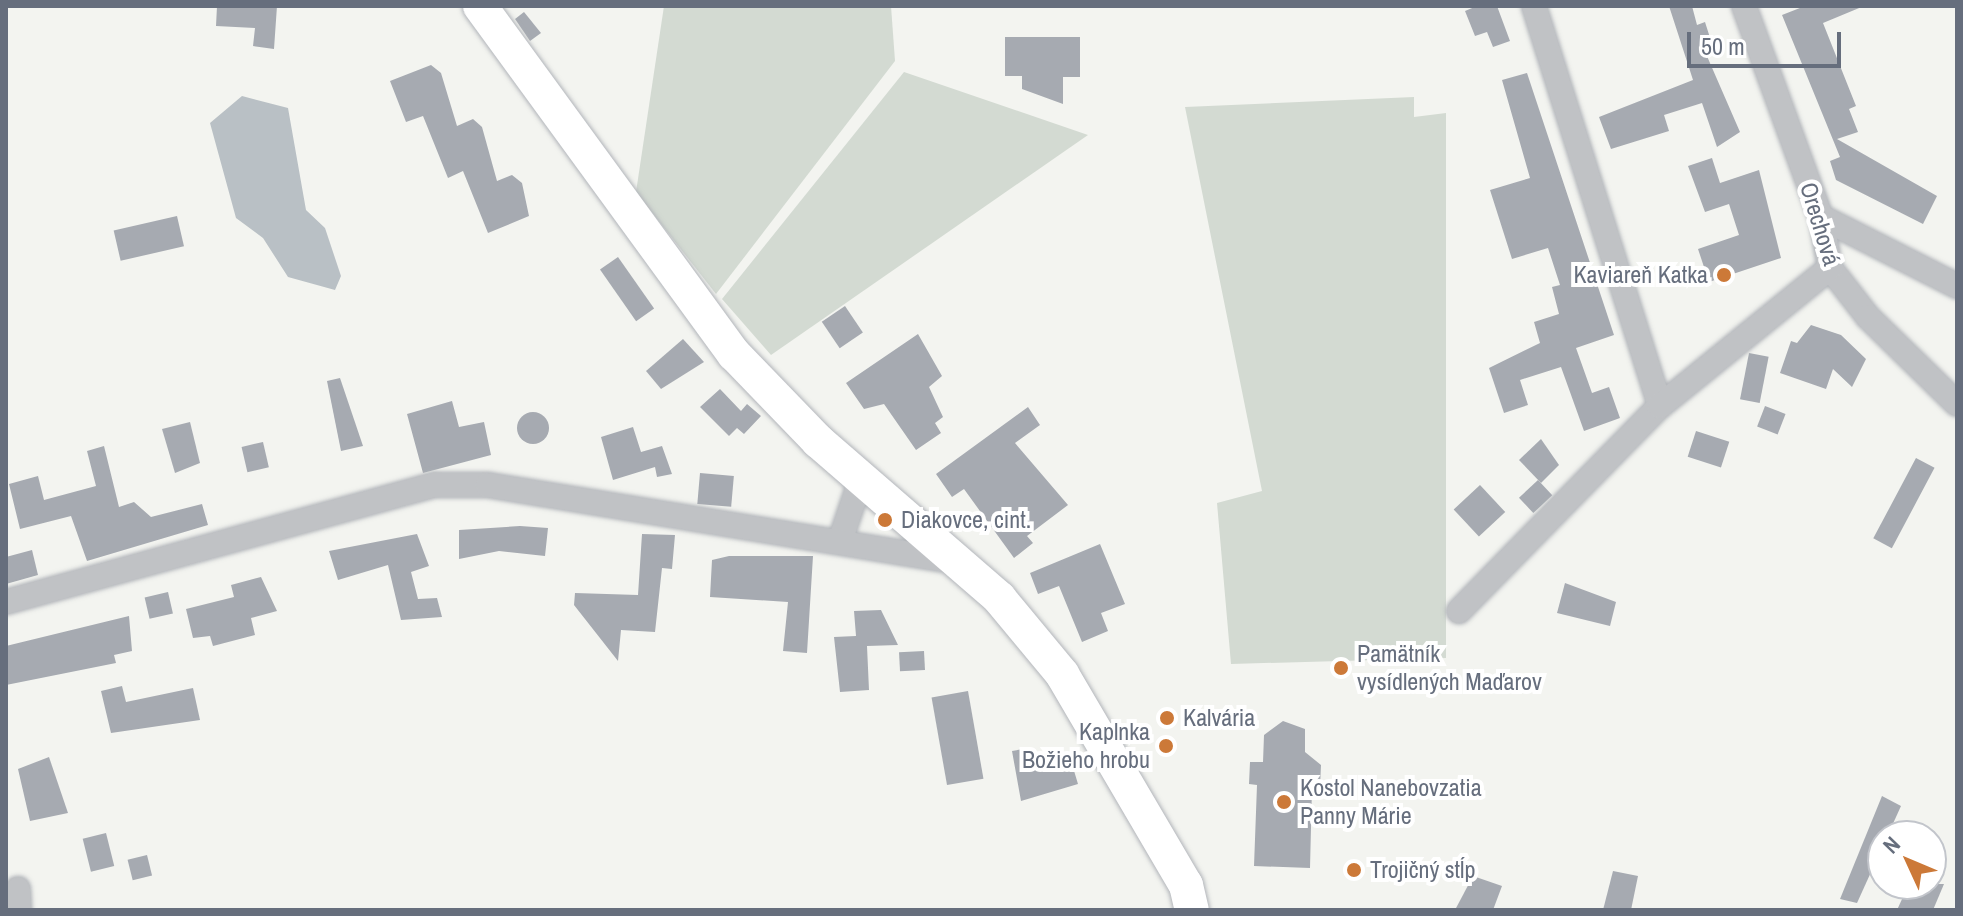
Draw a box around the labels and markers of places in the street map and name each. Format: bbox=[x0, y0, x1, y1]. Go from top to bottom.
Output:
place label: Kaviareň Katka bbox=[1573, 261, 1708, 289]
marker: Kaviareň Katka bbox=[1715, 266, 1733, 284]
place label: Diakovce, cint. bbox=[901, 506, 1031, 534]
marker: Diakovce, cint. bbox=[876, 511, 894, 529]
place label: Pamätník vysídlených Maďarov bbox=[1357, 640, 1542, 696]
marker: Pamätník vysídlených Maďarov bbox=[1332, 659, 1350, 677]
place label: Kalvária bbox=[1183, 704, 1255, 732]
marker: Kalvária bbox=[1158, 709, 1176, 727]
place label: Kaplnka Božieho hrobu bbox=[1022, 718, 1150, 774]
marker: Kaplnka Božieho hrobu bbox=[1157, 737, 1175, 755]
place label: Kostol Nanebovzatia Panny Márie bbox=[1300, 774, 1482, 830]
marker: Kostol Nanebovzatia Panny Márie bbox=[1275, 793, 1293, 811]
place label: Trojičný stĺp bbox=[1370, 856, 1475, 884]
marker: Trojičný stĺp bbox=[1345, 861, 1363, 879]

